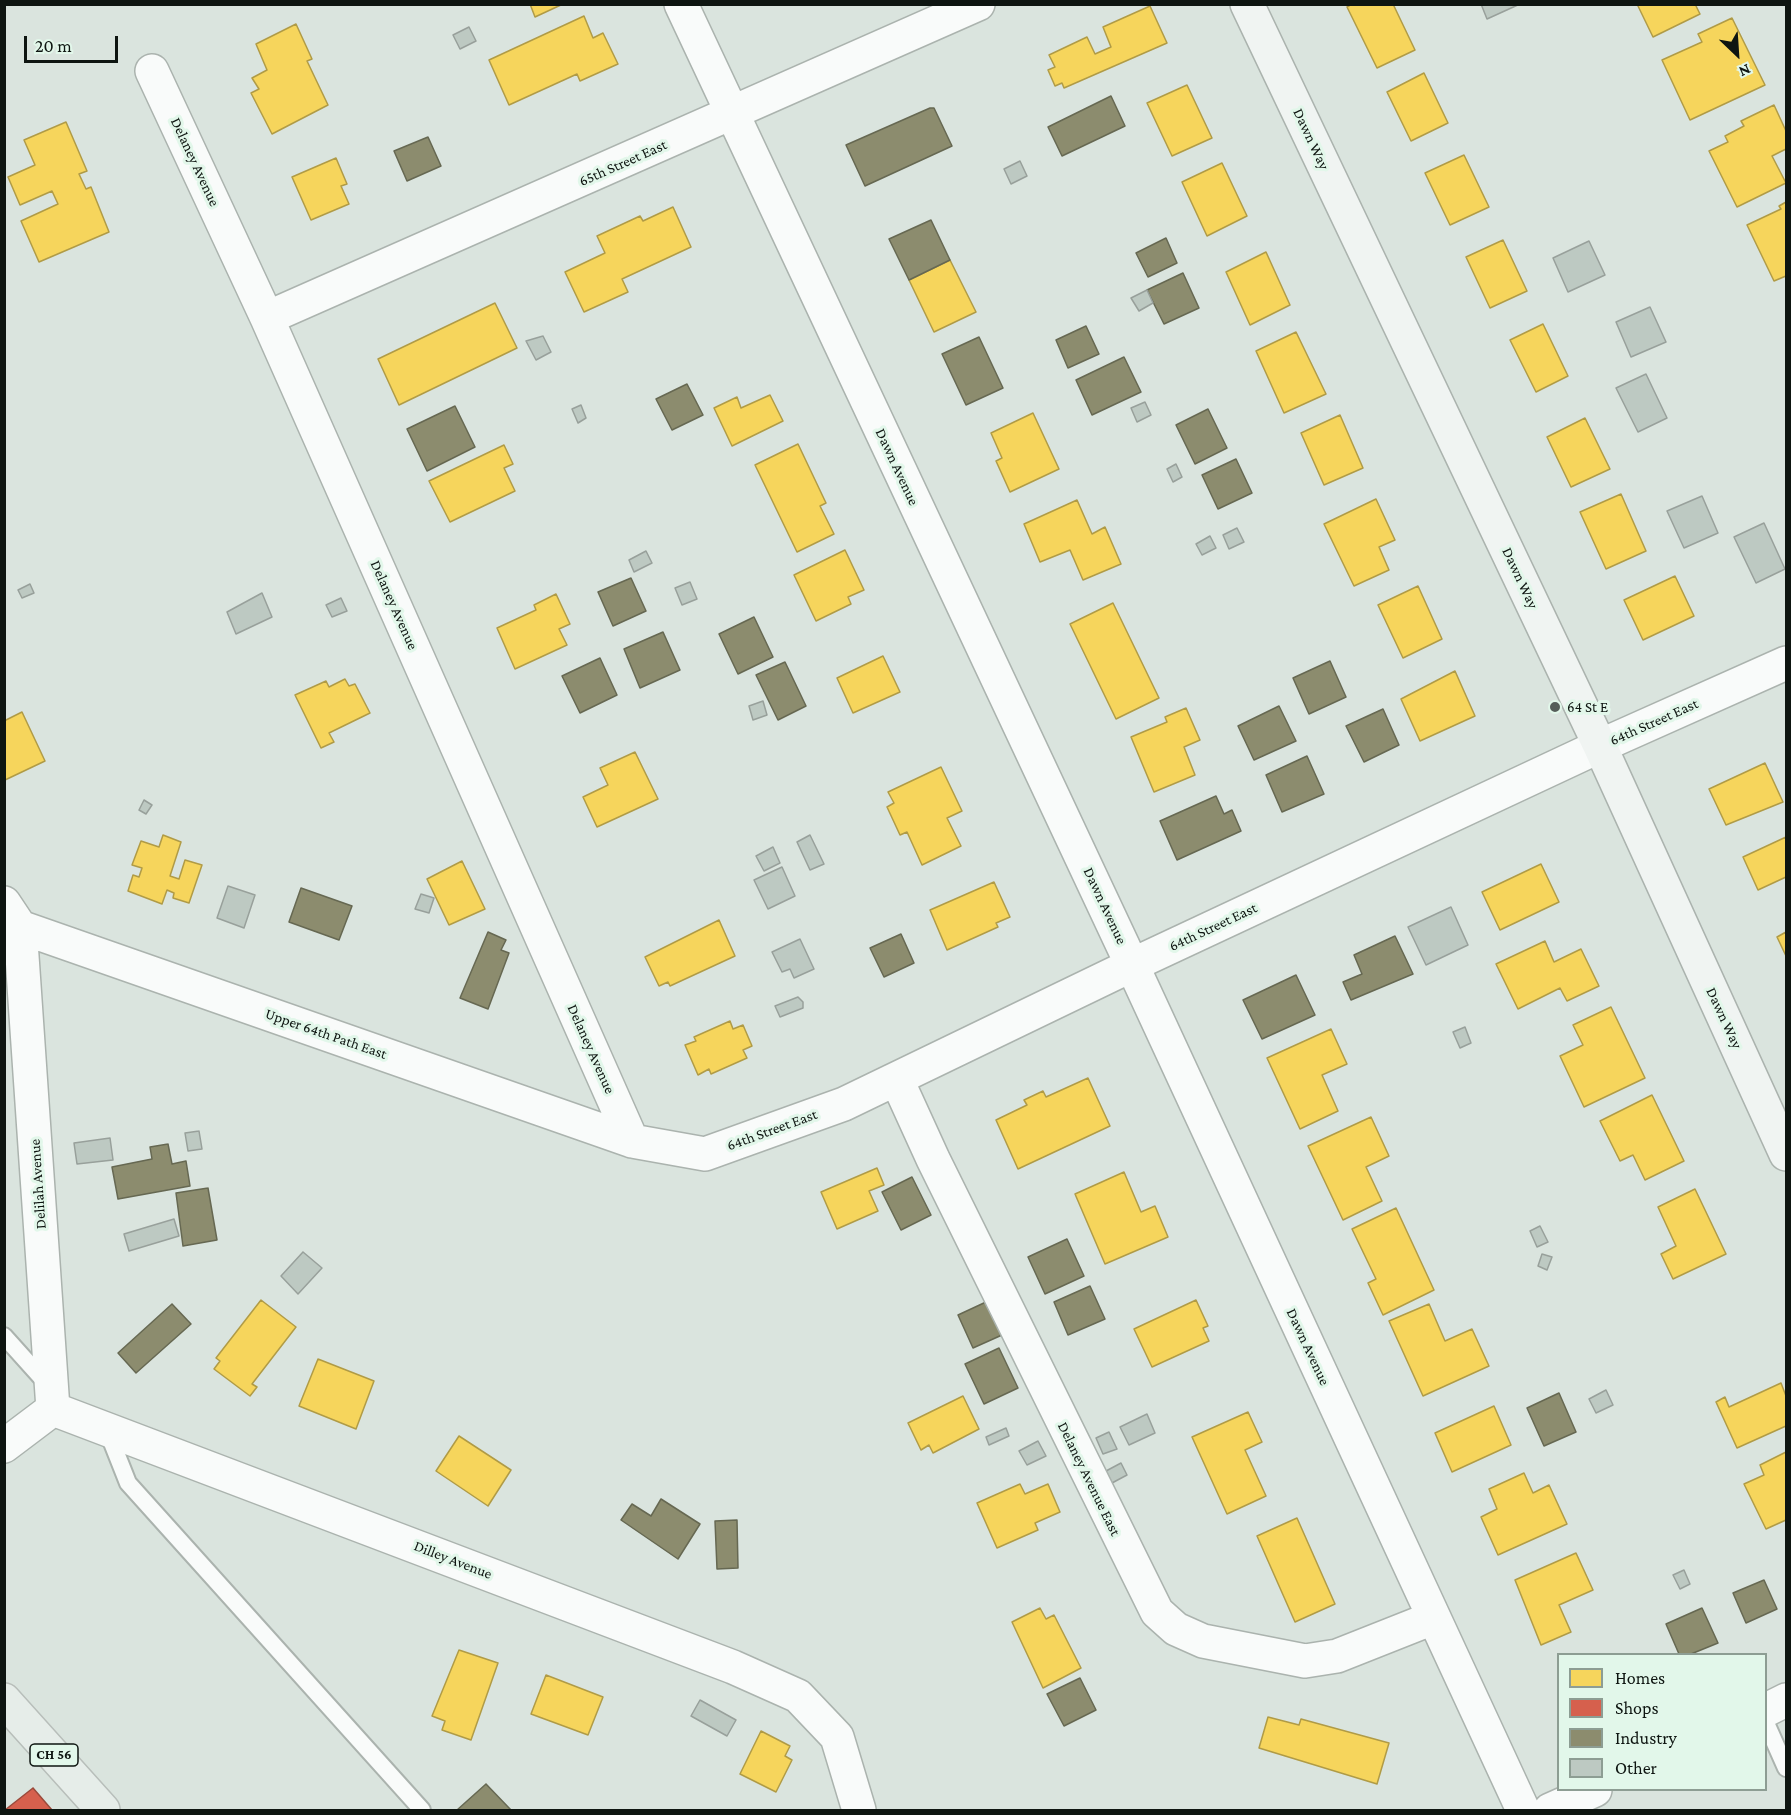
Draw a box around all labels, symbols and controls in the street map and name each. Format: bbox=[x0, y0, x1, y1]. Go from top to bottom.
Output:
scale bar bbox=[27, 24, 122, 62]
north arrow bbox=[1707, 24, 1767, 84]
text: 20 m bbox=[35, 36, 72, 56]
text: N bbox=[1736, 61, 1753, 81]
street label: Dawn Way bbox=[1289, 105, 1333, 173]
street label: Delaney Avenue bbox=[167, 115, 223, 209]
street label: 65th Street East bbox=[576, 136, 670, 190]
street label: Dawn Avenue bbox=[871, 426, 923, 508]
street label: Dawn Way bbox=[1498, 544, 1542, 612]
street label: Delaney Avenue bbox=[366, 557, 422, 653]
street label: 64th Street East bbox=[1607, 694, 1701, 750]
place label: 64 St E bbox=[1567, 698, 1608, 716]
marker: 64 St E bbox=[1548, 700, 1562, 714]
street label: Dawn Avenue bbox=[1079, 865, 1131, 947]
street label: 64th Street East bbox=[1166, 899, 1260, 955]
street label: Dawn Way bbox=[1702, 984, 1746, 1052]
street label: Delaney Avenue bbox=[563, 1001, 619, 1097]
street label: Upper 64th Path East bbox=[263, 1005, 389, 1063]
street label: 64th Street East bbox=[724, 1105, 820, 1155]
street label: Delilah Avenue bbox=[26, 1138, 50, 1230]
street label: Dawn Avenue bbox=[1282, 1306, 1334, 1388]
street label: Delaney Avenue East bbox=[1054, 1419, 1124, 1539]
street label: Dilley Avenue bbox=[411, 1537, 495, 1583]
legend bbox=[1557, 1653, 1767, 1791]
text: Homes bbox=[1615, 1668, 1665, 1688]
text: Shops bbox=[1615, 1698, 1659, 1718]
text: Industry bbox=[1615, 1728, 1677, 1748]
road number: CH 56 bbox=[30, 1744, 78, 1766]
text: Other bbox=[1615, 1758, 1657, 1778]

